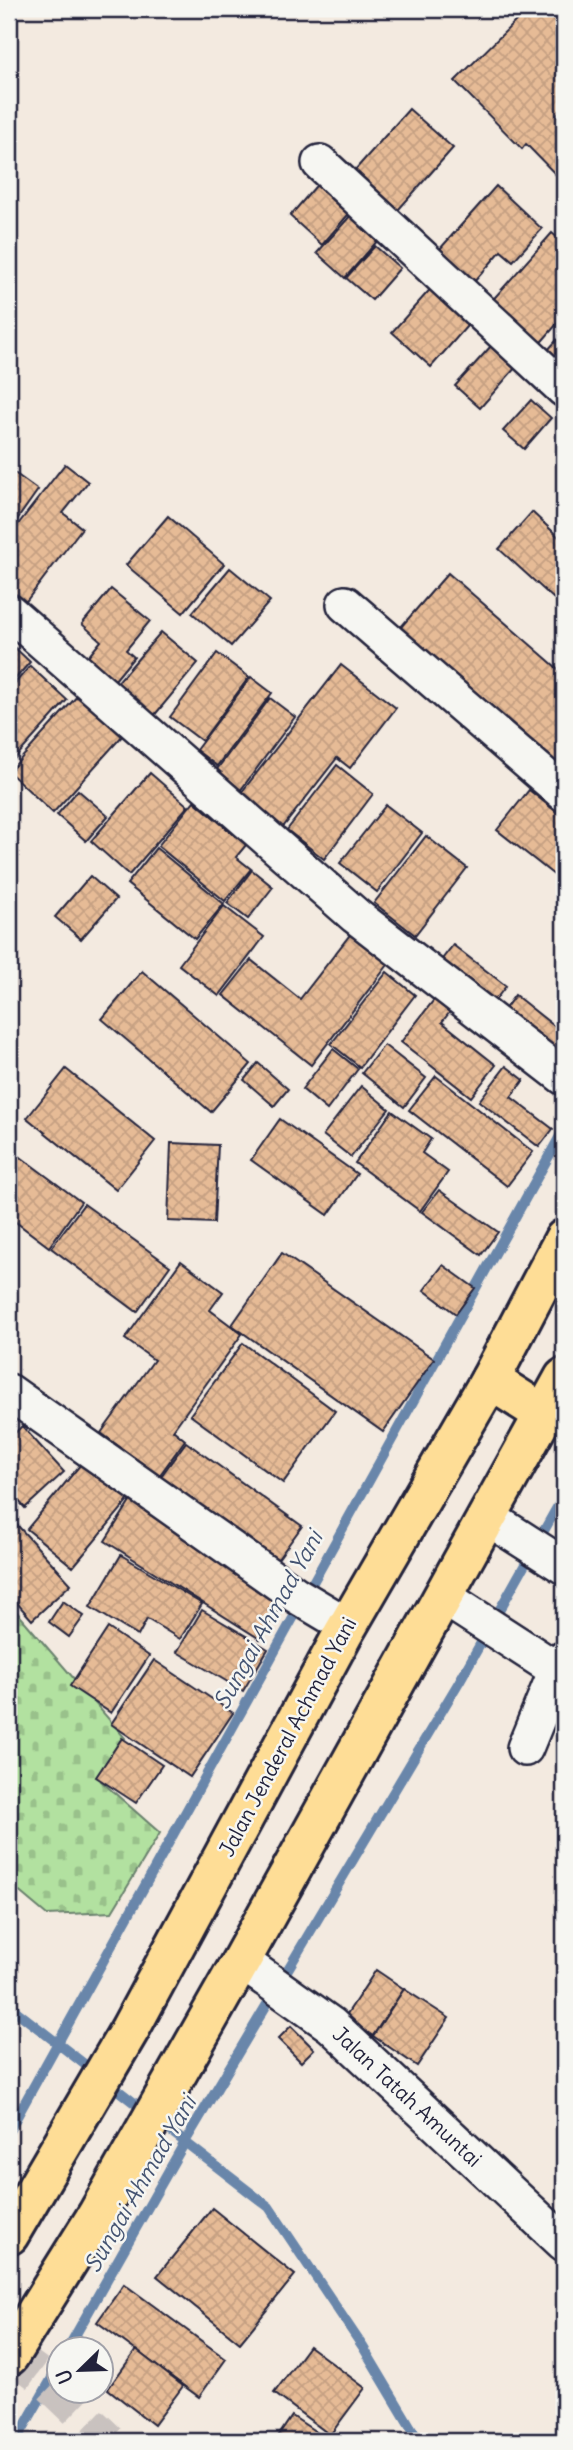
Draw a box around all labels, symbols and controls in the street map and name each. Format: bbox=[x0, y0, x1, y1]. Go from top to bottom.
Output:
water label: Sungai Ahmad Yani bbox=[207, 1523, 330, 1714]
street label: Jalan Jenderal Achmad Yani bbox=[213, 1612, 362, 1861]
street label: Jalan Tatah Amuntai bbox=[327, 2021, 488, 2173]
water label: Sungai Ahmad Yani bbox=[77, 2088, 203, 2277]
north arrow bbox=[46, 2334, 116, 2404]
text: U bbox=[51, 2366, 78, 2387]

